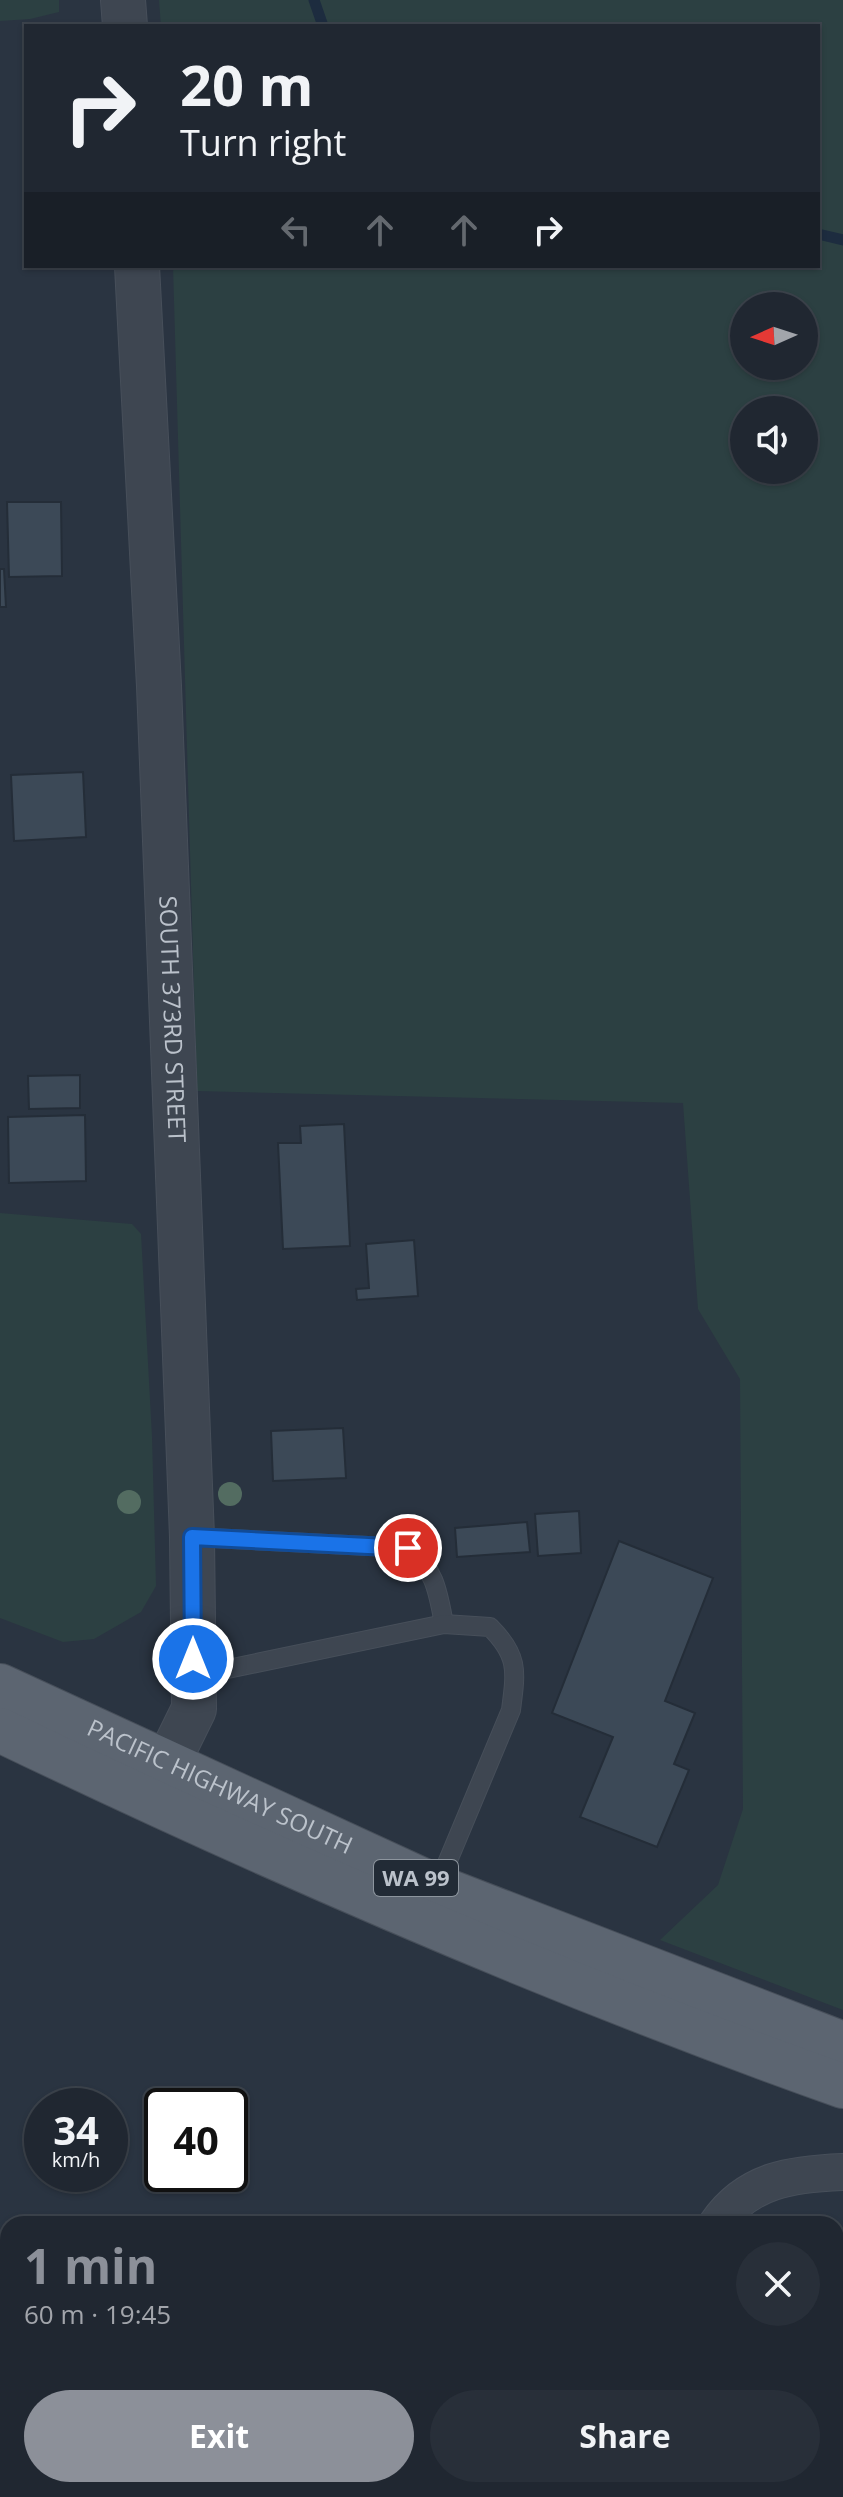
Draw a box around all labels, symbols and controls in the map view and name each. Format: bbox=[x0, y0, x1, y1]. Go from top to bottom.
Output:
text: 20 m bbox=[180, 46, 314, 122]
icon: right bbox=[48, 56, 152, 160]
text: Turn right bbox=[180, 118, 346, 167]
icon: left bbox=[274, 208, 318, 252]
icon: ahead bbox=[358, 208, 402, 252]
icon: ahead bbox=[442, 208, 486, 252]
icon: right bbox=[526, 208, 570, 252]
north arrow bbox=[730, 292, 818, 380]
map controls bbox=[730, 292, 818, 484]
button: sound bbox=[730, 396, 818, 484]
street label: SOUTH 373RD STREET bbox=[152, 895, 195, 1143]
pin bbox=[374, 1514, 442, 1582]
icon: arrive bbox=[386, 1526, 430, 1570]
position arrow bbox=[151, 1617, 235, 1701]
street label: PACIFIC HIGHWAY SOUTH bbox=[82, 1710, 359, 1861]
road number: WA 99 bbox=[374, 1860, 458, 1896]
speed limit sign: 40 bbox=[144, 2088, 248, 2192]
text: 34 bbox=[53, 2102, 99, 2157]
text: km/h bbox=[52, 2146, 100, 2173]
text: 1 min bbox=[24, 2233, 157, 2298]
button: close bbox=[736, 2242, 820, 2326]
text: 60 m · 19:45 bbox=[24, 2296, 171, 2332]
button: Exit bbox=[24, 2390, 414, 2482]
button: Share bbox=[430, 2390, 820, 2482]

